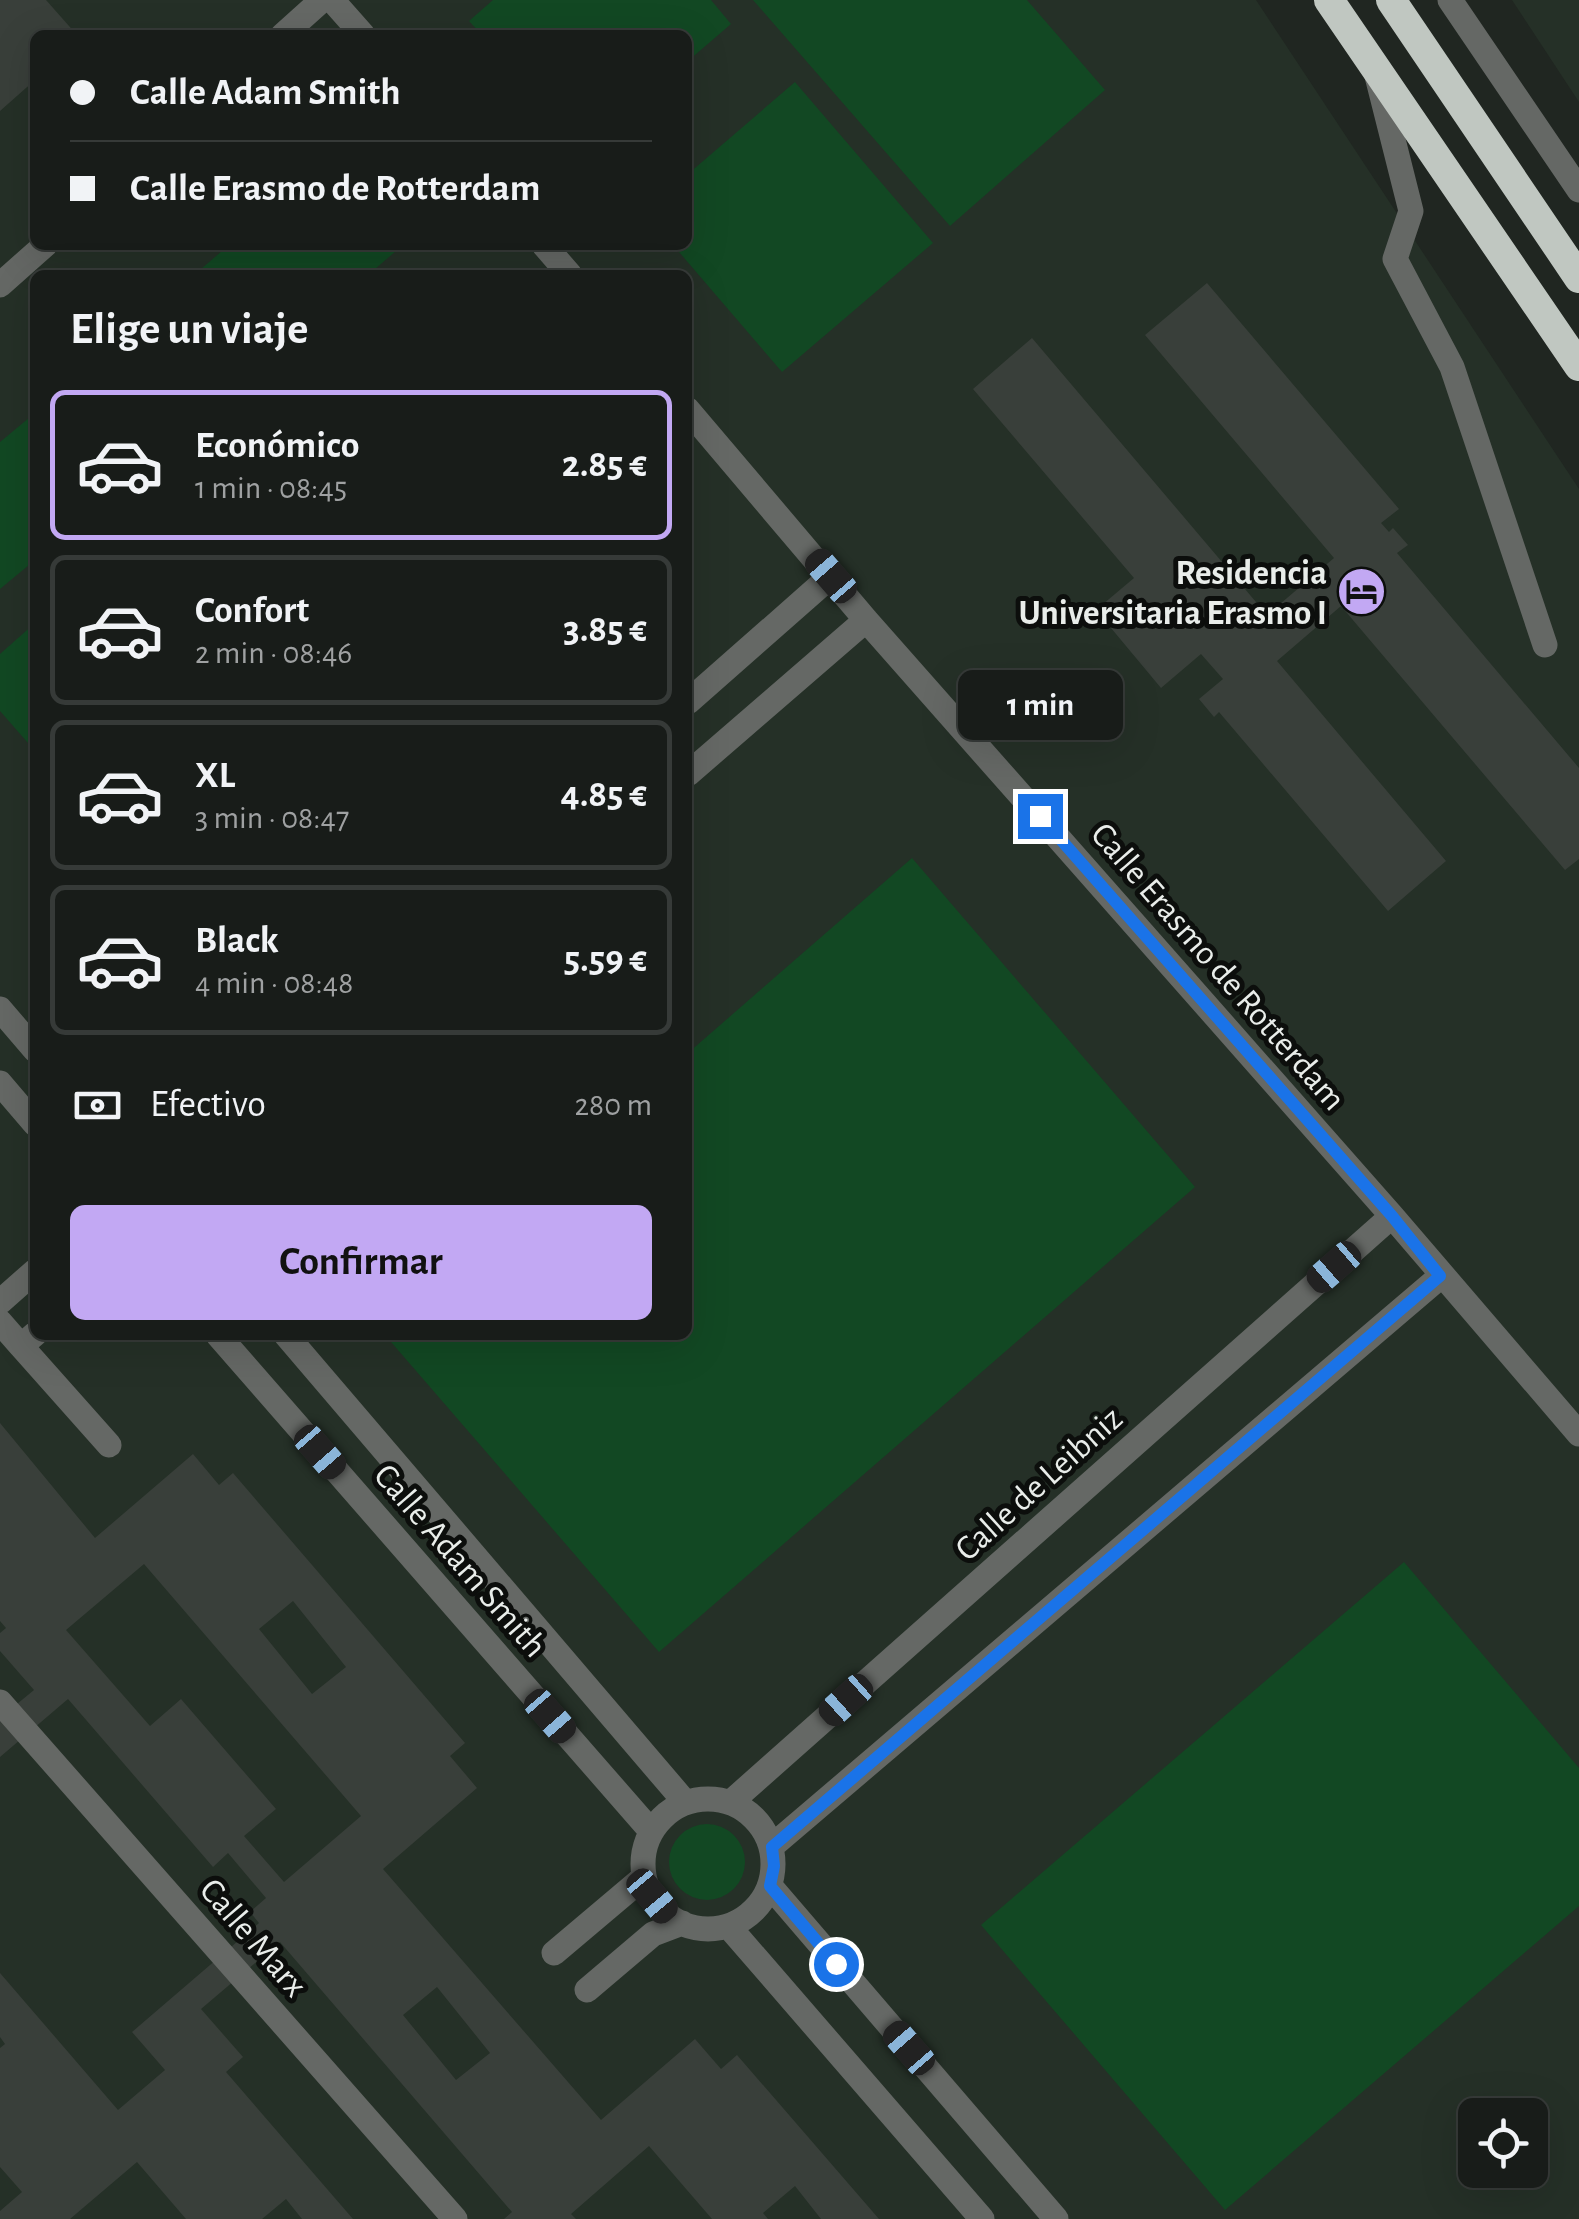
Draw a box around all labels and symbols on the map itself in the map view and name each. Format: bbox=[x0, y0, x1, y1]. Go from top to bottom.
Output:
car bbox=[800, 544, 862, 608]
place label: Residencia Universitaria Erasmo I bbox=[1019, 556, 1327, 631]
hotel icon: Residencia Universitaria Erasmo I bbox=[1336, 566, 1388, 618]
callout: 1 min bbox=[958, 671, 1122, 741]
route end bbox=[1018, 794, 1063, 839]
street label: Calle Erasmo de Rotterdam bbox=[1084, 817, 1352, 1117]
car bbox=[1302, 1236, 1366, 1298]
street label: Calle de Leibniz bbox=[949, 1401, 1129, 1568]
car bbox=[289, 1420, 351, 1484]
street label: Calle Adam Smith bbox=[367, 1458, 553, 1664]
car bbox=[814, 1669, 878, 1731]
car bbox=[519, 1684, 581, 1748]
car bbox=[621, 1863, 683, 1929]
street label: Calle Marx bbox=[193, 1872, 313, 2003]
route start bbox=[814, 1942, 859, 1987]
car bbox=[878, 2016, 940, 2080]

